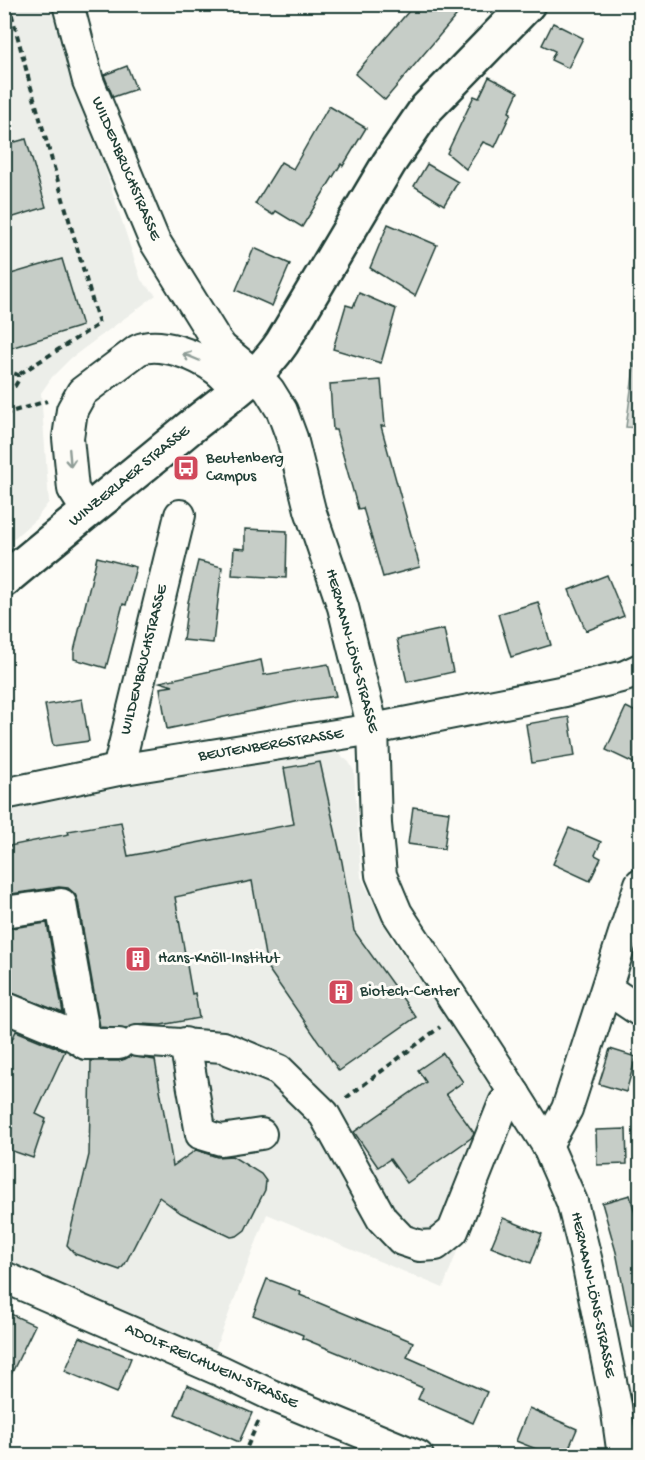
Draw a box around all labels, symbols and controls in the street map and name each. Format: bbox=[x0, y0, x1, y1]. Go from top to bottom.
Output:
street label: WILDENBRUCHSTRASSE bbox=[86, 94, 164, 245]
one-way arrow bbox=[182, 351, 200, 362]
street label: WINZERLAER STRASSE bbox=[66, 422, 195, 532]
one-way arrow bbox=[65, 448, 76, 468]
place label: Beutenberg Campus bbox=[205, 450, 284, 487]
bus stop icon: Beutenberg Campus bbox=[171, 453, 201, 483]
street label: HERMANN-LÖNS-STRASSE bbox=[320, 567, 382, 736]
street label: WILDENBRUCHSTRASSE bbox=[117, 582, 173, 737]
street label: BEUTENBERGSTRASSE bbox=[196, 725, 346, 767]
building icon: Hans-Knöll-Institut bbox=[123, 944, 153, 974]
place label: Hans-Knöll-Institut bbox=[158, 950, 281, 969]
building icon: Biotech-Center bbox=[326, 977, 356, 1007]
place label: Biotech-Center bbox=[359, 983, 460, 1002]
street label: HERMANN-LÖNS-STRASSE bbox=[565, 1211, 619, 1380]
street label: ADOLF-REICHWEIN-STRASSE bbox=[121, 1320, 302, 1414]

